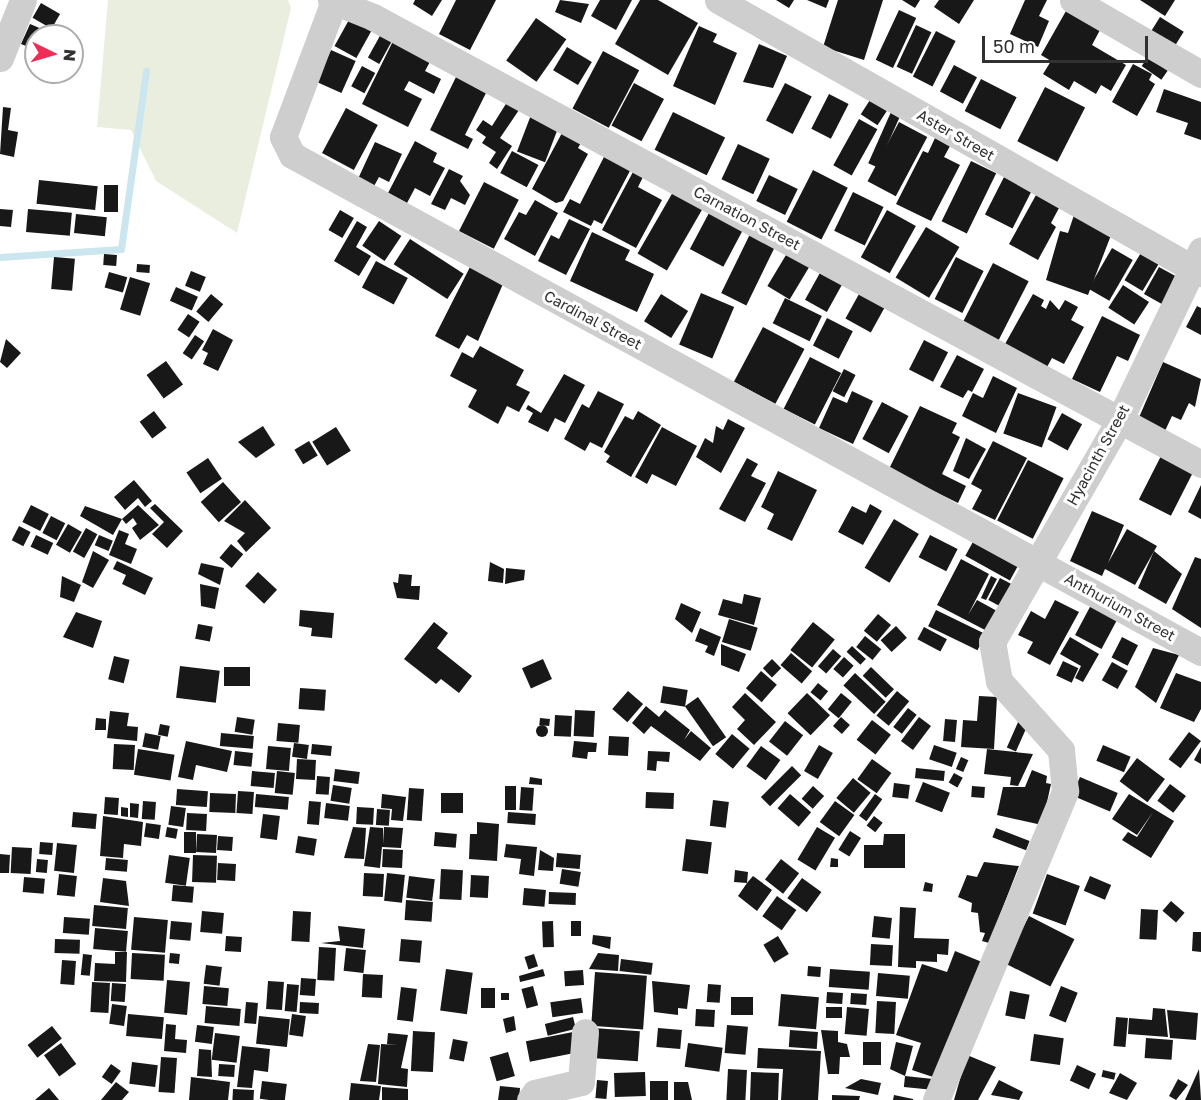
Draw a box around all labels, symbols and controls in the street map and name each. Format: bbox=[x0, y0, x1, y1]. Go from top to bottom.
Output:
north arrow bbox=[24, 24, 84, 84]
scale bar bbox=[985, 24, 1152, 62]
text: 50 m bbox=[993, 35, 1035, 57]
text: N bbox=[59, 48, 80, 62]
street label: Aster Street bbox=[914, 106, 998, 164]
street label: Carnation Street bbox=[690, 182, 804, 254]
street label: Cardinal Street bbox=[541, 287, 645, 353]
street label: Hyacinth Street bbox=[1063, 401, 1133, 509]
street label: Anthurium Street bbox=[1061, 569, 1179, 645]

